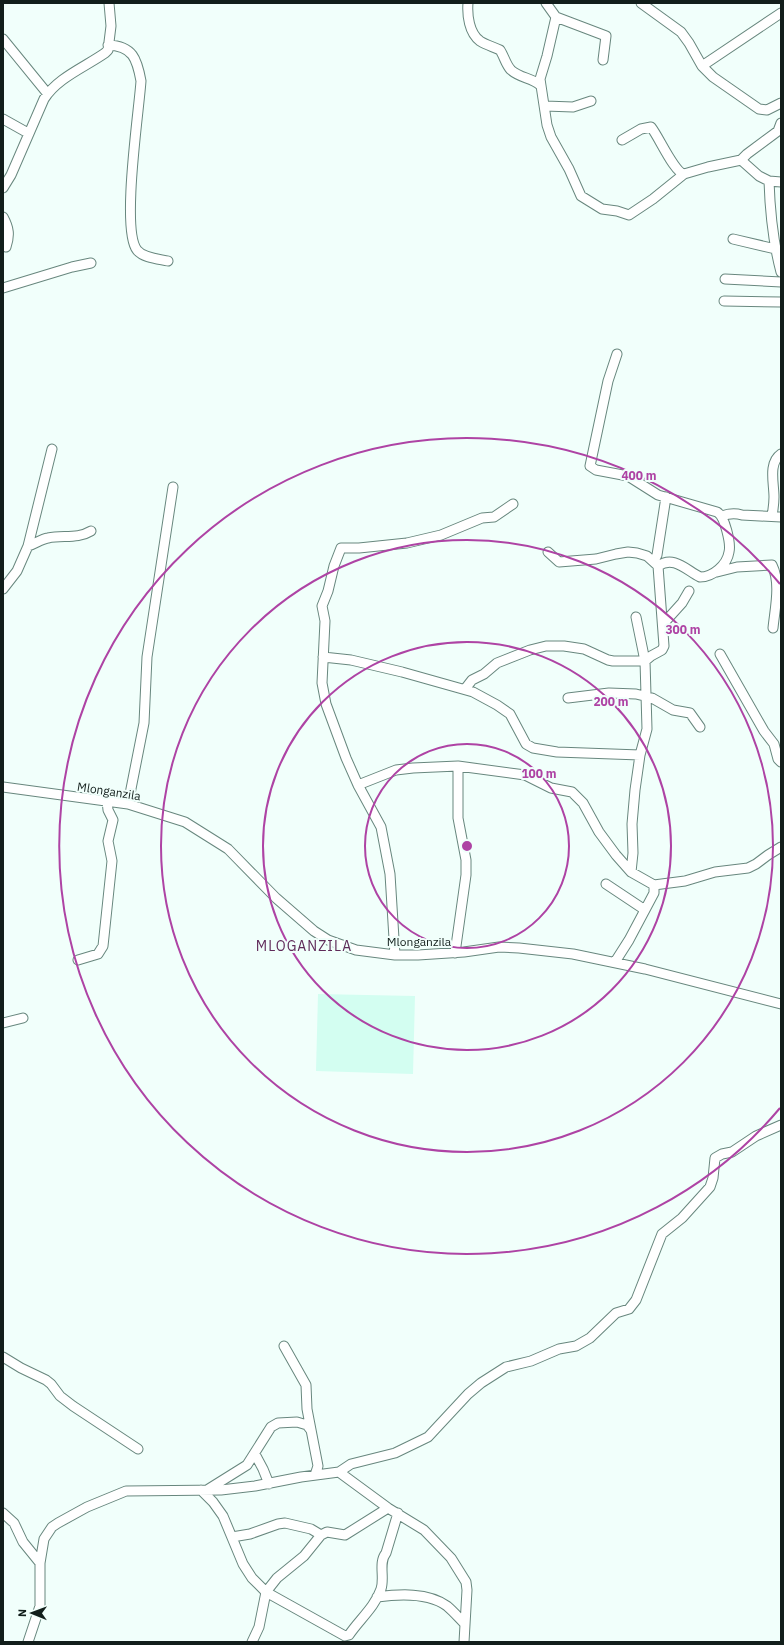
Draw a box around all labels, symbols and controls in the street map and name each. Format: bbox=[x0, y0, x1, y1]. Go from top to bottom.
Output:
text: 400 m bbox=[621, 468, 657, 483]
text: 300 m bbox=[665, 622, 701, 637]
text: 200 m bbox=[593, 694, 629, 709]
text: 100 m bbox=[521, 766, 557, 781]
street label: Mlonganzila bbox=[76, 779, 143, 804]
centre of rings bbox=[460, 839, 474, 853]
street label: Mlonganzila bbox=[387, 934, 452, 949]
district label: MLOGANZILA bbox=[256, 937, 352, 955]
north arrow bbox=[12, 1593, 52, 1633]
text: N bbox=[15, 1609, 29, 1617]

